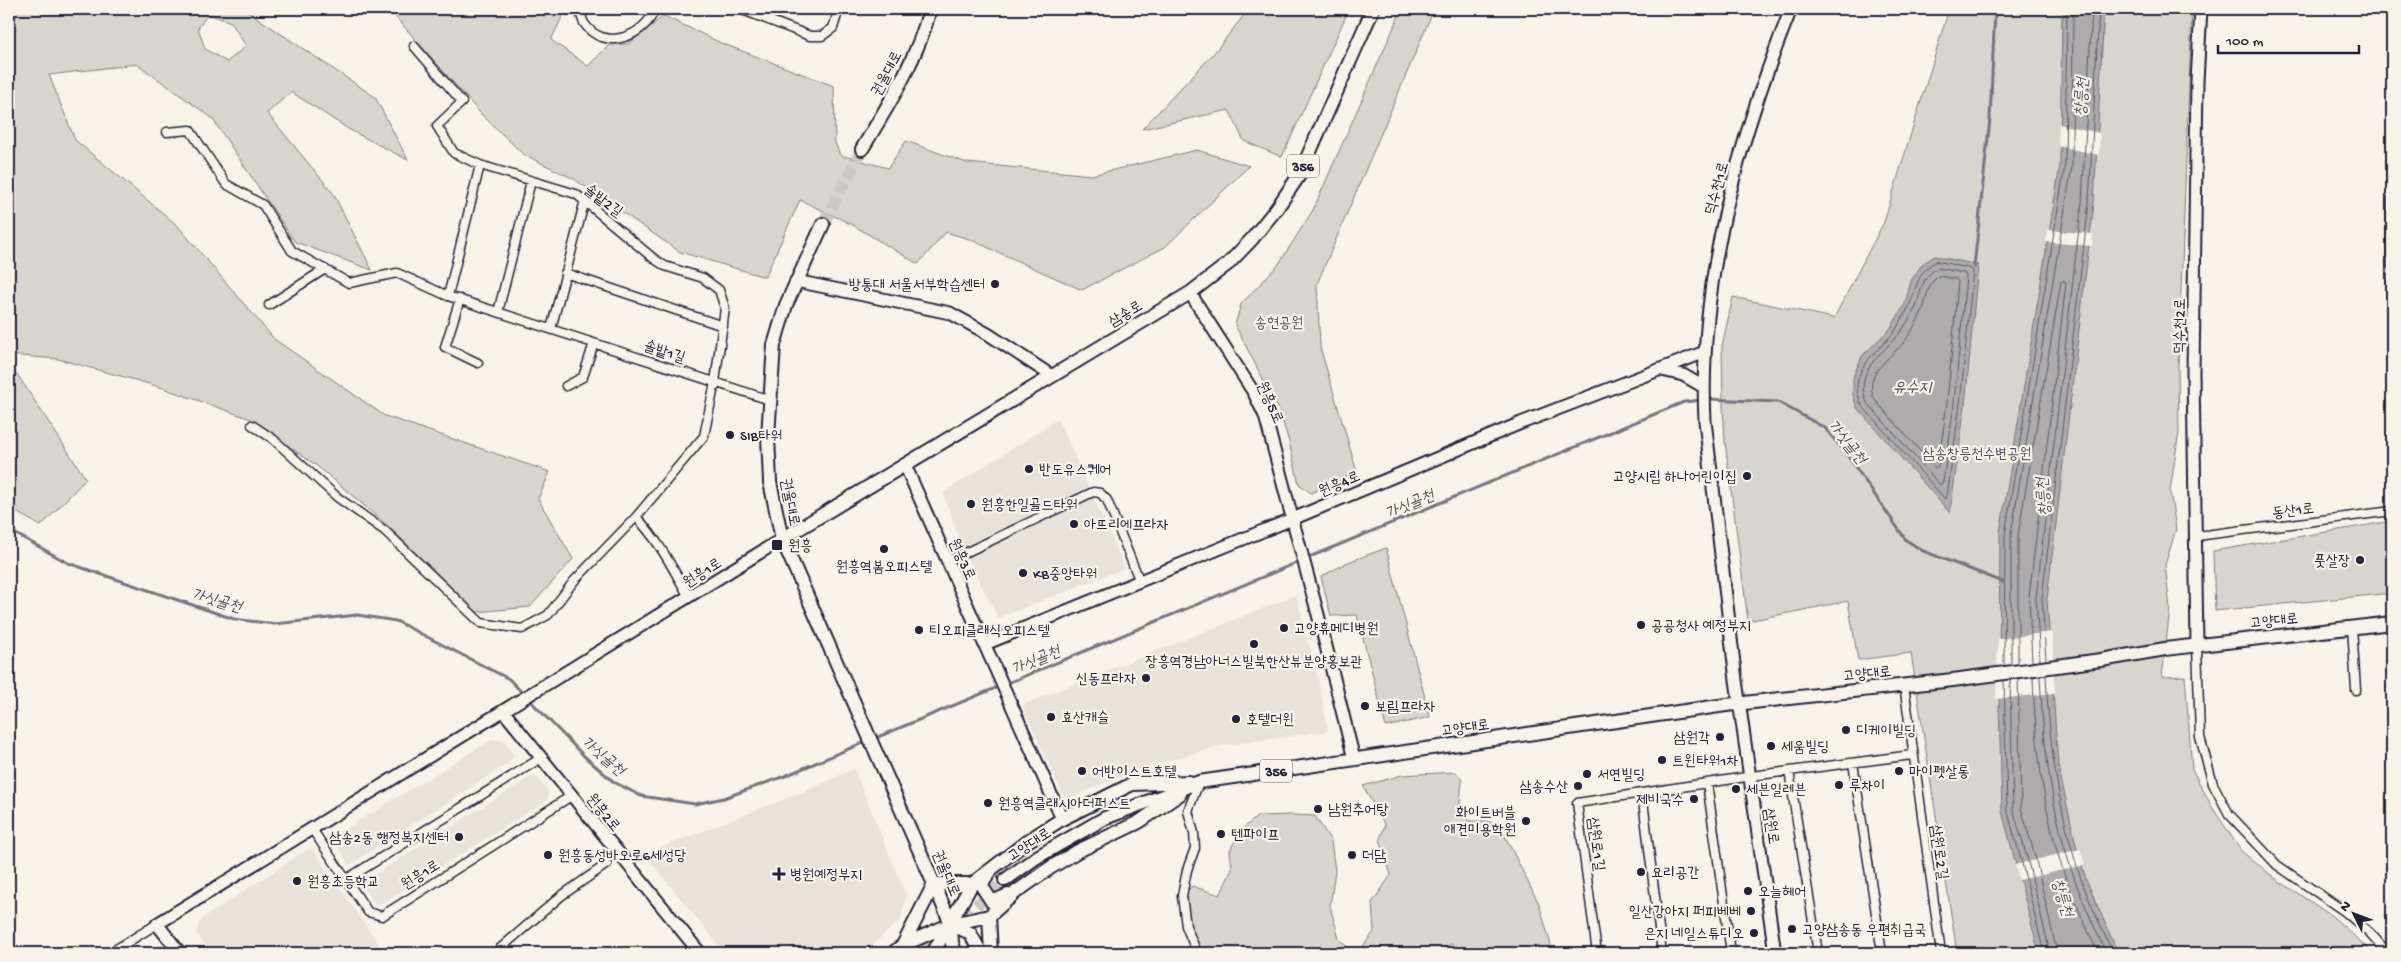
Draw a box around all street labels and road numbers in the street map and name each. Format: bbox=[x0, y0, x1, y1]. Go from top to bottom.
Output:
street label: 권율대로 bbox=[868, 48, 907, 99]
road number: 356 bbox=[1287, 154, 1319, 178]
street label: 덕수천1로 bbox=[1702, 160, 1734, 217]
street label: 솔밭2길 bbox=[580, 181, 626, 222]
street label: 삼송로 bbox=[1106, 298, 1146, 332]
street label: 덕수천2로 bbox=[2172, 298, 2190, 354]
street label: 솔밭1길 bbox=[641, 338, 687, 368]
street label: 원흥5로 bbox=[1252, 379, 1286, 427]
street label: 원흥4로 bbox=[1316, 468, 1363, 502]
street label: 권율대로 bbox=[776, 477, 802, 528]
street label: 동산1로 bbox=[2271, 500, 2315, 523]
street label: 원흥3로 bbox=[944, 536, 978, 584]
street label: 원흥1로 bbox=[680, 555, 726, 593]
street label: 고양대로 bbox=[2249, 611, 2299, 633]
street label: 고양대로 bbox=[1842, 664, 1892, 686]
street label: 고양대로 bbox=[1440, 717, 1490, 741]
road number: 356 bbox=[1260, 759, 1292, 782]
street label: 원흥2로 bbox=[582, 791, 623, 836]
street label: 삼원로 bbox=[1759, 807, 1781, 845]
street label: 삼원로1길 bbox=[1583, 816, 1607, 872]
street label: 삼원로2길 bbox=[1925, 823, 1951, 881]
street label: 고양대로 bbox=[1005, 825, 1055, 866]
street label: 권율대로 bbox=[927, 848, 963, 900]
street label: 원흥1로 bbox=[398, 857, 444, 895]

